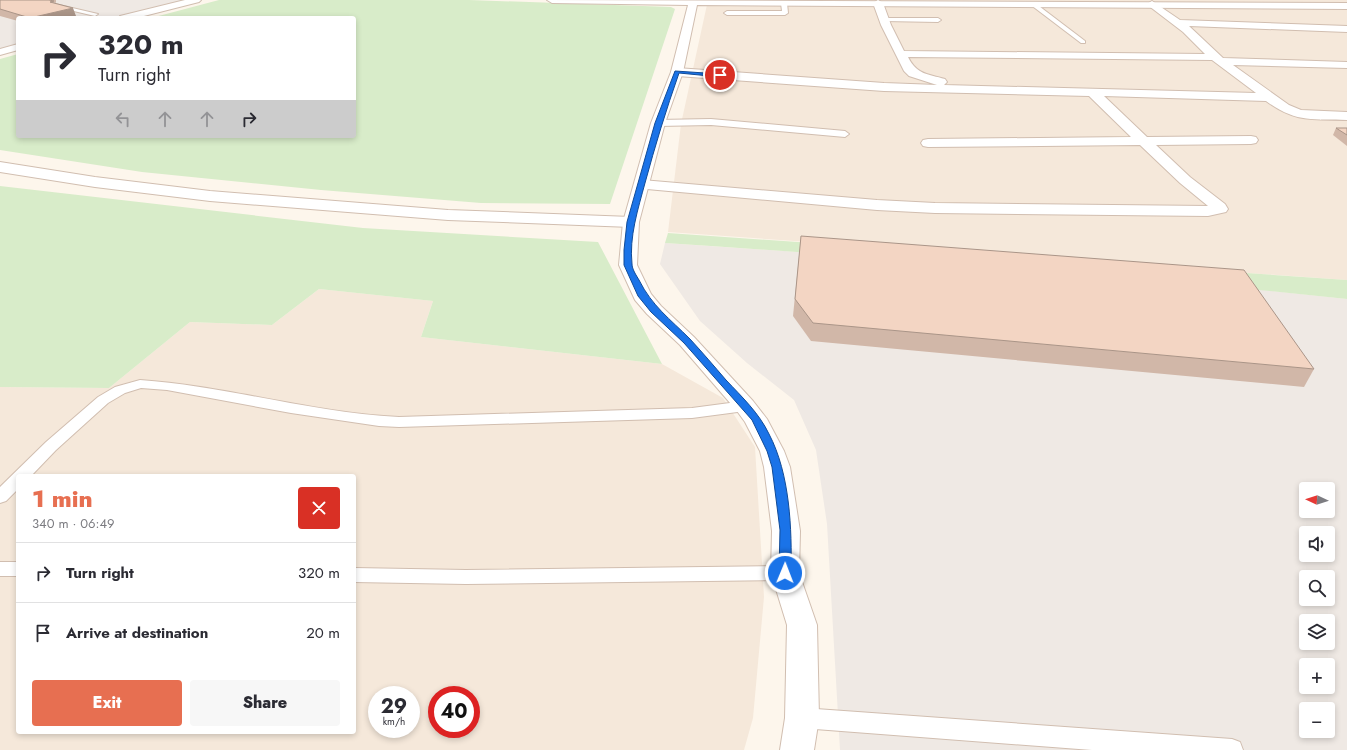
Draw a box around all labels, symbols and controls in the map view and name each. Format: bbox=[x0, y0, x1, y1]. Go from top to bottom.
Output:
text: 320 m bbox=[98, 24, 184, 65]
icon: right bbox=[32, 32, 84, 84]
pin bbox=[703, 58, 737, 92]
text: Turn right bbox=[98, 62, 170, 88]
icon: arrive bbox=[709, 64, 731, 86]
icon: left bbox=[112, 108, 134, 130]
icon: ahead bbox=[154, 108, 176, 130]
icon: ahead bbox=[196, 108, 218, 130]
icon: right bbox=[238, 108, 260, 130]
text: 1 min bbox=[32, 481, 93, 516]
north arrow bbox=[1299, 482, 1335, 518]
map controls bbox=[1299, 482, 1335, 738]
button: close bbox=[298, 487, 340, 529]
text: 340 m · 06:49 bbox=[32, 514, 114, 533]
button: sound bbox=[1299, 526, 1335, 562]
position arrow bbox=[764, 552, 806, 594]
icon: right bbox=[32, 562, 54, 584]
text: Turn right bbox=[66, 562, 134, 584]
text: 320 m bbox=[298, 562, 340, 584]
button: search bbox=[1299, 570, 1335, 606]
button: layers bbox=[1299, 614, 1335, 650]
icon: arrive bbox=[32, 622, 54, 644]
text: Arrive at destination bbox=[66, 622, 208, 644]
text: 20 m bbox=[306, 622, 340, 644]
button: + bbox=[1299, 658, 1335, 694]
button: Exit bbox=[32, 680, 182, 726]
button: Share bbox=[190, 680, 340, 726]
speed limit sign: 40 bbox=[428, 686, 480, 738]
text: 29 bbox=[381, 692, 407, 721]
button: − bbox=[1299, 702, 1335, 738]
text: km/h bbox=[383, 714, 405, 729]

